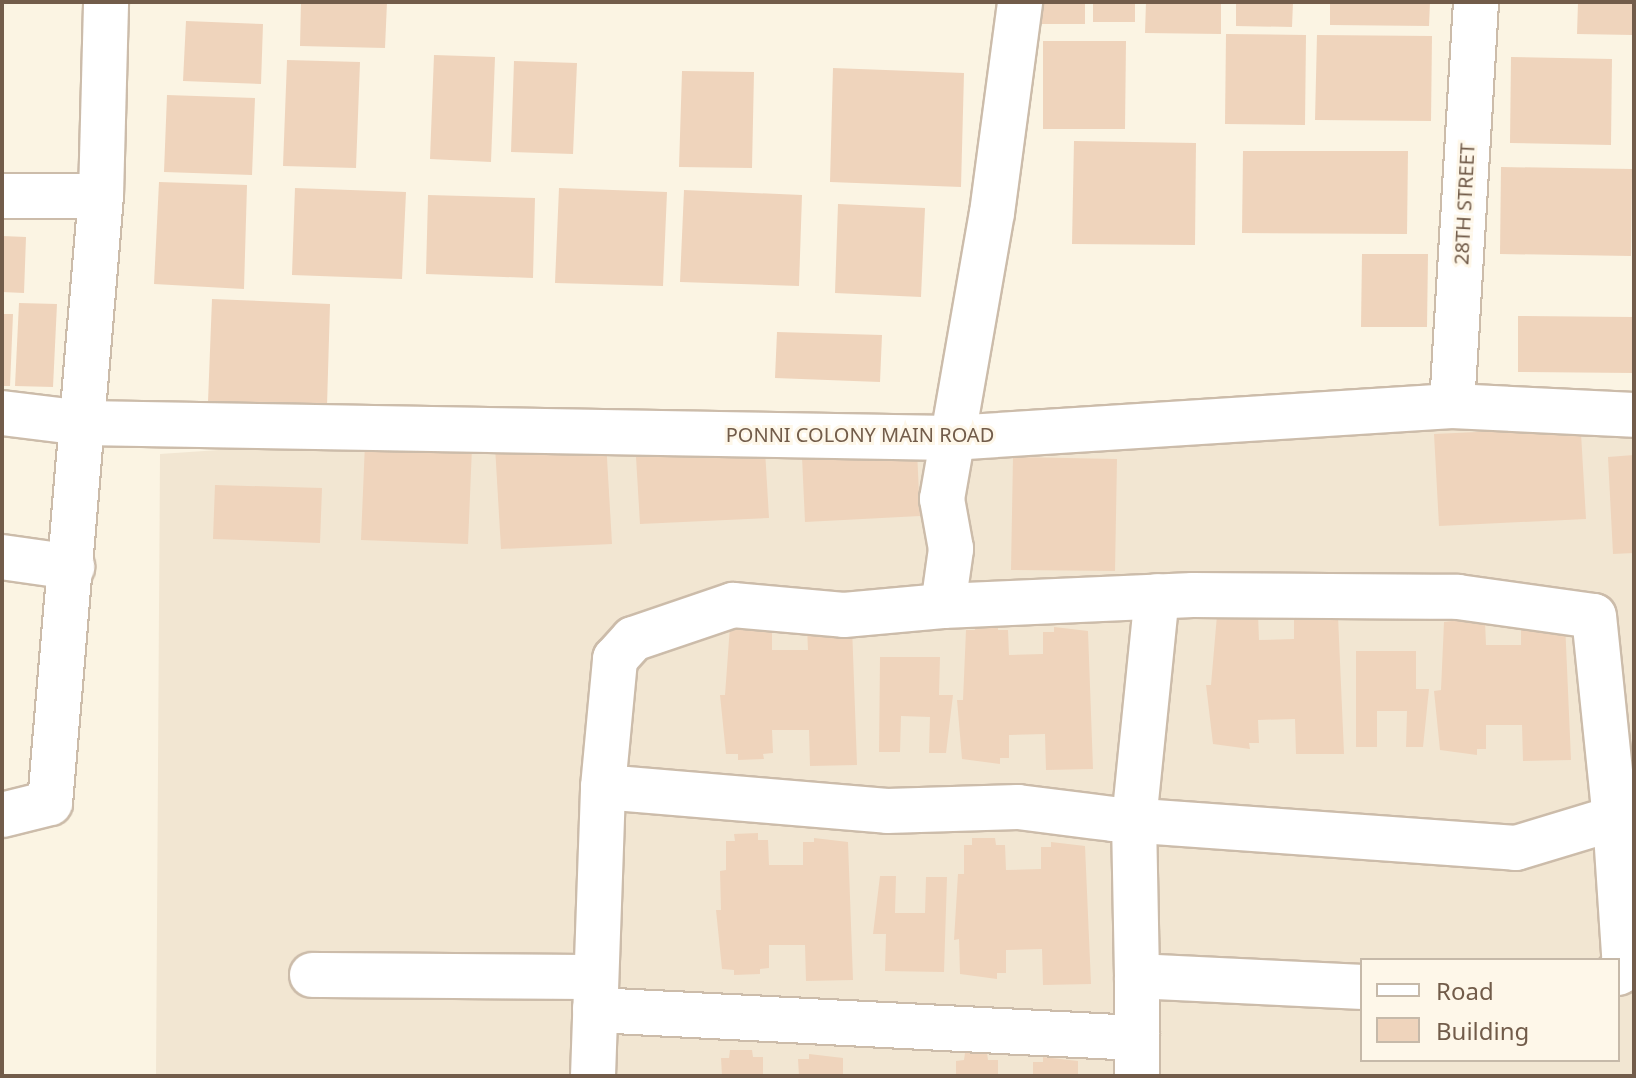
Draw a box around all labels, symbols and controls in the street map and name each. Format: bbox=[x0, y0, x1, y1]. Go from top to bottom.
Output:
street label: 28TH STREET bbox=[1449, 142, 1479, 266]
street label: PONNI COLONY MAIN ROAD bbox=[726, 422, 994, 446]
legend bbox=[1360, 958, 1620, 1062]
text: Road bbox=[1436, 974, 1494, 1007]
text: Building bbox=[1436, 1014, 1529, 1047]

